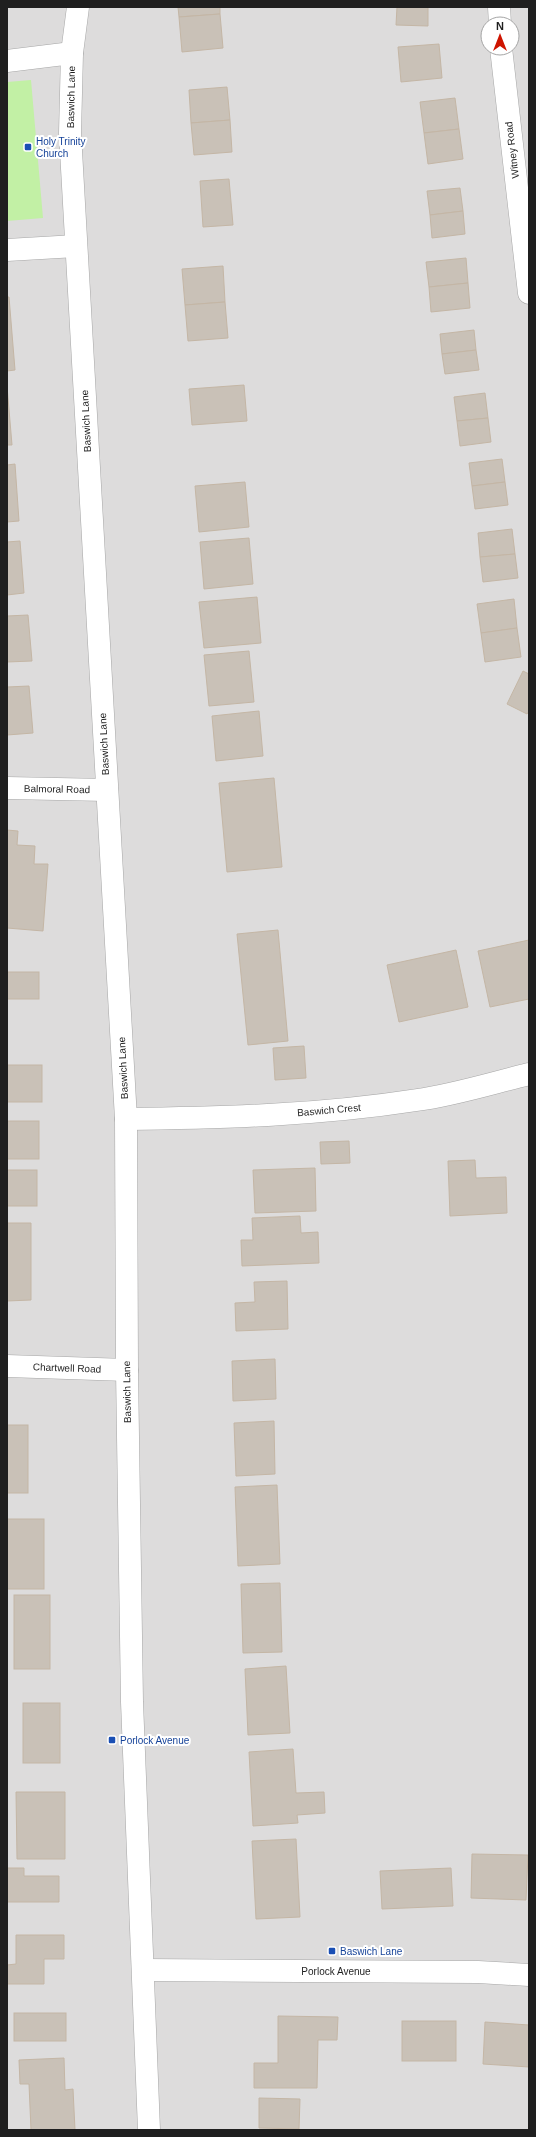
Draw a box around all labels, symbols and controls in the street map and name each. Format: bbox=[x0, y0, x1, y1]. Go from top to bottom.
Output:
north arrow bbox=[480, 16, 520, 56]
text: N bbox=[496, 20, 504, 32]
street label: Baswich Lane bbox=[65, 65, 77, 128]
street label: Witney Road bbox=[503, 121, 521, 179]
place label: Holy Trinity Church bbox=[36, 136, 85, 159]
marker: Holy Trinity Church bbox=[23, 142, 33, 152]
street label: Baswich Lane bbox=[79, 389, 93, 452]
street label: Baswich Lane bbox=[97, 712, 111, 775]
street label: Balmoral Road bbox=[24, 783, 90, 795]
street label: Baswich Lane bbox=[116, 1036, 130, 1099]
street label: Baswich Crest bbox=[297, 1102, 362, 1118]
street label: Baswich Lane bbox=[121, 1360, 133, 1423]
street label: Chartwell Road bbox=[33, 1361, 101, 1375]
marker: Porlock Avenue bbox=[107, 1735, 117, 1745]
place label: Porlock Avenue bbox=[120, 1735, 190, 1746]
marker: Baswich Lane bbox=[327, 1946, 337, 1956]
place label: Baswich Lane bbox=[340, 1946, 403, 1957]
street label: Porlock Avenue bbox=[301, 1966, 371, 1977]

